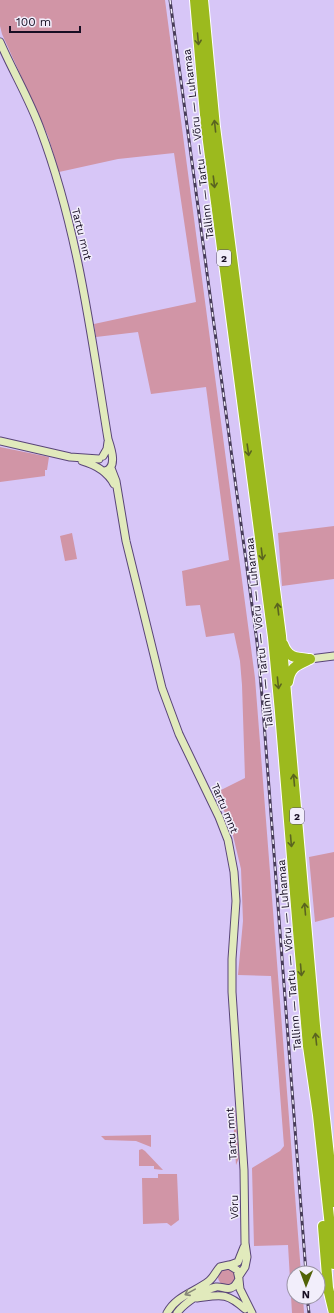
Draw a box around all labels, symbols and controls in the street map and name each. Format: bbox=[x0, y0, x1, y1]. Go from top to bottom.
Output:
scale bar bbox=[10, 8, 80, 34]
text: 100 m bbox=[16, 15, 51, 29]
one-way arrow bbox=[195, 32, 202, 45]
street label: Tallinn — Tartu — Võru — Luhamaa bbox=[180, 48, 217, 240]
one-way arrow bbox=[211, 120, 218, 133]
one-way arrow bbox=[210, 175, 218, 188]
street label: Tartu mnt bbox=[69, 207, 94, 262]
road number: 2 bbox=[217, 250, 231, 266]
one-way arrow bbox=[245, 443, 252, 456]
street label: Tallinn — Tartu — Võru — Luhamaa bbox=[243, 537, 276, 729]
one-way arrow bbox=[258, 547, 266, 560]
one-way arrow bbox=[274, 603, 282, 616]
one-way arrow bbox=[274, 676, 281, 689]
one-way arrow bbox=[291, 774, 298, 787]
street label: Tartu mnt bbox=[208, 781, 241, 835]
road number: 2 bbox=[290, 808, 304, 824]
one-way arrow bbox=[287, 834, 294, 847]
street label: Tallinn — Tartu — Võru — Luhamaa bbox=[275, 859, 304, 1051]
one-way arrow bbox=[301, 903, 308, 916]
one-way arrow bbox=[298, 963, 305, 976]
one-way arrow bbox=[312, 1033, 320, 1046]
street label: Tartu mnt bbox=[223, 1107, 240, 1161]
street label: Võru bbox=[228, 1195, 241, 1219]
north arrow bbox=[286, 1265, 326, 1305]
text: N bbox=[302, 1288, 310, 1301]
one-way arrow bbox=[184, 1289, 196, 1297]

